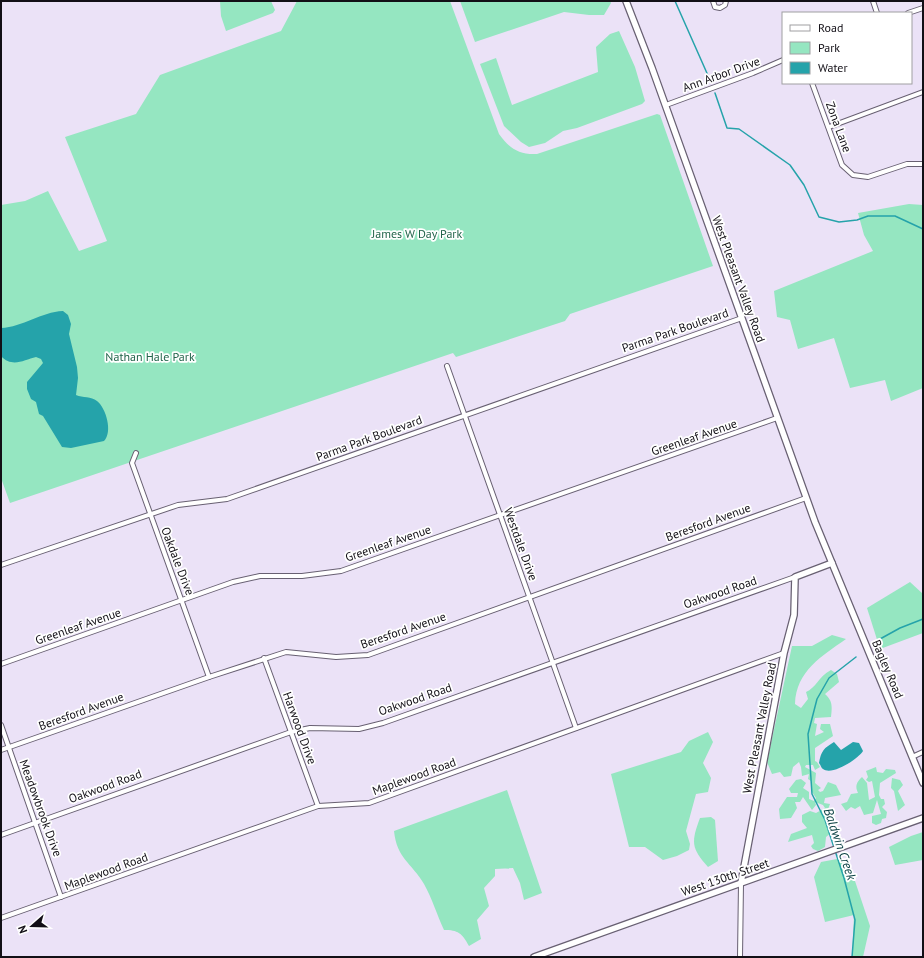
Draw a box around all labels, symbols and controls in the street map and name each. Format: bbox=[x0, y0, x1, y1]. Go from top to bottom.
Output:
legend bbox=[782, 12, 912, 84]
text: Road bbox=[818, 20, 843, 35]
text: Park bbox=[818, 40, 840, 55]
street label: Ann Arbor Drive bbox=[680, 53, 762, 95]
text: Water bbox=[818, 60, 848, 75]
street label: Zona Lane bbox=[823, 100, 855, 154]
street label: West Pleasant Valley Road bbox=[709, 214, 769, 344]
park label: James W Day Park bbox=[371, 226, 462, 241]
street label: Parma Park Boulevard bbox=[620, 305, 730, 355]
park label: Nathan Hale Park bbox=[105, 349, 195, 364]
street label: Parma Park Boulevard bbox=[314, 412, 424, 464]
street label: Greenleaf Avenue bbox=[649, 415, 739, 459]
street label: Beresford Avenue bbox=[663, 500, 753, 544]
street label: Westdale Drive bbox=[501, 505, 541, 583]
street label: Greenleaf Avenue bbox=[343, 521, 433, 565]
street label: Oakdale Drive bbox=[158, 525, 198, 597]
street label: Oakwood Road bbox=[681, 572, 759, 612]
street label: Greenleaf Avenue bbox=[33, 604, 123, 648]
street label: Beresford Avenue bbox=[358, 608, 448, 652]
street label: Bagley Road bbox=[869, 637, 907, 701]
street label: West Pleasant Valley Road bbox=[739, 661, 779, 795]
street label: Oakwood Road bbox=[376, 679, 454, 719]
street label: Beresford Avenue bbox=[36, 689, 126, 733]
street label: Harwood Drive bbox=[280, 690, 320, 766]
street label: Maplewood Road bbox=[370, 754, 458, 798]
street label: Meadowbrook Drive bbox=[17, 757, 65, 859]
street label: Oakwood Road bbox=[66, 766, 144, 806]
water label: Baldwin Creek bbox=[820, 806, 861, 883]
street label: Maplewood Road bbox=[62, 849, 150, 893]
street label: West 130th Street bbox=[679, 855, 771, 899]
north arrow bbox=[12, 906, 52, 946]
text: N bbox=[15, 924, 30, 935]

